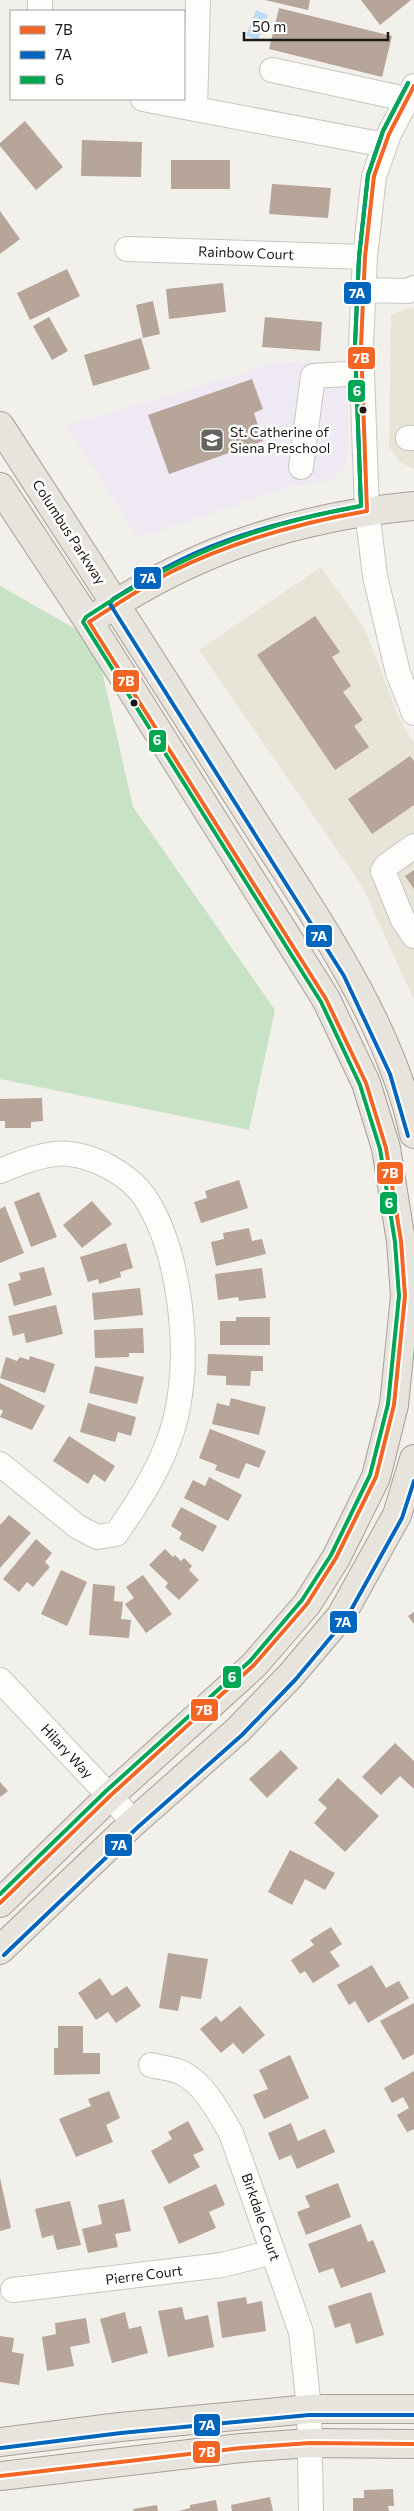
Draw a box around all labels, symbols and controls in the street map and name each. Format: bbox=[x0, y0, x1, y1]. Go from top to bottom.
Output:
legend bbox=[10, 10, 185, 100]
scale bar bbox=[244, 10, 388, 42]
text: 50 m bbox=[252, 17, 286, 35]
text: 7B bbox=[55, 20, 73, 38]
text: 7A bbox=[55, 45, 72, 63]
text: 6 bbox=[55, 70, 64, 88]
street label: Rainbow Court bbox=[198, 242, 294, 263]
line badge: 7A bbox=[343, 281, 372, 305]
text: 7A bbox=[349, 284, 365, 301]
line badge: 7B bbox=[347, 346, 376, 370]
text: 7B bbox=[353, 349, 369, 366]
line badge: 6 bbox=[347, 379, 366, 403]
text: 6 bbox=[353, 382, 362, 399]
unlabelled marker bbox=[358, 405, 368, 415]
place label: St. Catherine of Siena Preschool bbox=[230, 423, 330, 456]
school or university icon: St. Catherine of Siena Preschool bbox=[199, 427, 225, 453]
street label: Columbus Parkway bbox=[29, 476, 110, 587]
line badge: 7A bbox=[133, 566, 162, 590]
text: 7A bbox=[140, 569, 156, 586]
line badge: 7B bbox=[112, 669, 140, 693]
text: 7B bbox=[118, 672, 134, 689]
unlabelled marker bbox=[129, 698, 139, 708]
line badge: 6 bbox=[148, 729, 167, 753]
text: 6 bbox=[153, 731, 162, 748]
line badge: 7A bbox=[305, 924, 333, 948]
text: 7A bbox=[311, 927, 327, 944]
line badge: 7B bbox=[376, 1161, 404, 1185]
text: 7B bbox=[382, 1164, 398, 1181]
line badge: 6 bbox=[379, 1191, 398, 1215]
text: 6 bbox=[385, 1194, 394, 1211]
line badge: 7A bbox=[329, 1610, 358, 1634]
text: 7A bbox=[335, 1613, 351, 1630]
line badge: 6 bbox=[222, 1665, 242, 1689]
text: 6 bbox=[228, 1668, 237, 1685]
line badge: 7B bbox=[190, 1698, 219, 1722]
text: 7B bbox=[196, 1701, 212, 1718]
street label: Hilary Way bbox=[38, 1720, 97, 1781]
line badge: 7A bbox=[104, 1833, 133, 1857]
text: 7A bbox=[111, 1836, 127, 1853]
street label: Birkdale Court bbox=[239, 2171, 285, 2263]
street label: Pierre Court bbox=[104, 2261, 184, 2288]
line badge: 7A bbox=[193, 2413, 221, 2437]
text: 7A bbox=[199, 2416, 215, 2433]
line badge: 7B bbox=[192, 2440, 221, 2464]
text: 7B bbox=[199, 2443, 215, 2460]

